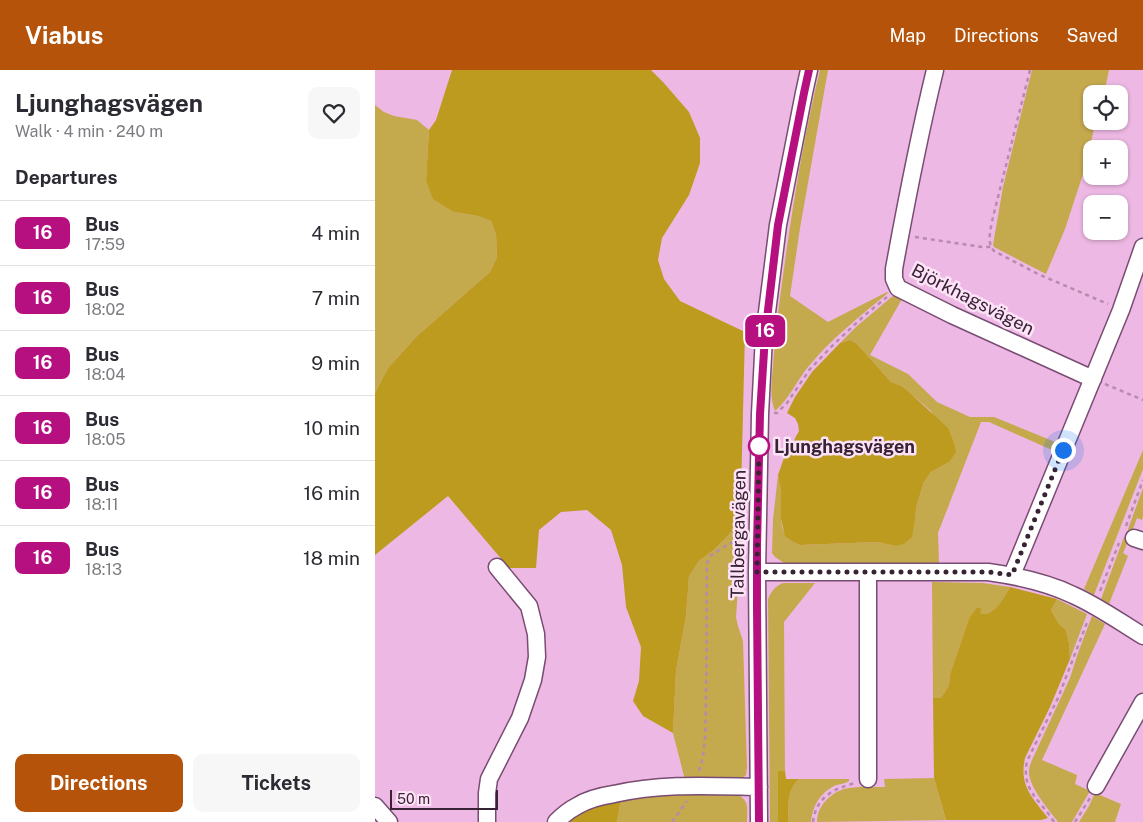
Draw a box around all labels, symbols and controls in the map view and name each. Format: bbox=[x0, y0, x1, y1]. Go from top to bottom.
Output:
text: Viabus bbox=[25, 21, 103, 49]
text: Map bbox=[889, 25, 926, 46]
text: Directions bbox=[954, 25, 1039, 46]
text: Saved bbox=[1067, 25, 1118, 46]
map controls bbox=[1083, 85, 1128, 240]
button: locate bbox=[1083, 85, 1128, 130]
button: heart bbox=[308, 87, 360, 139]
text: Ljunghagsvägen bbox=[15, 89, 203, 117]
text: Walk · 4 min · 240 m bbox=[15, 122, 163, 141]
button: + bbox=[1083, 140, 1128, 185]
text: Departures bbox=[15, 166, 118, 188]
button: − bbox=[1083, 195, 1128, 240]
text: Bus bbox=[85, 213, 119, 235]
text: 16 bbox=[33, 222, 52, 243]
text: 4 min bbox=[311, 222, 360, 244]
text: 17:59 bbox=[85, 235, 125, 254]
street label: Björkhagsvägen bbox=[908, 259, 1038, 339]
text: Bus bbox=[85, 278, 119, 300]
text: 16 bbox=[33, 287, 52, 308]
text: 7 min bbox=[312, 287, 360, 309]
text: 18:02 bbox=[85, 300, 125, 319]
line badge: 16 bbox=[743, 315, 787, 347]
text: 16 bbox=[755, 320, 775, 341]
text: Bus bbox=[85, 343, 119, 365]
text: 16 bbox=[33, 352, 52, 373]
text: 9 min bbox=[311, 352, 360, 374]
text: 18:04 bbox=[85, 365, 125, 384]
text: Bus bbox=[85, 408, 119, 430]
text: 16 bbox=[33, 417, 52, 438]
text: 10 min bbox=[304, 417, 360, 439]
text: 18:05 bbox=[85, 430, 126, 449]
marker: Ljunghagsvägen bbox=[748, 435, 770, 457]
place label: Ljunghagsvägen bbox=[774, 436, 915, 457]
your location bbox=[1051, 438, 1076, 463]
street label: Tallbergavägen bbox=[726, 469, 750, 599]
text: Bus bbox=[85, 473, 119, 495]
text: 16 bbox=[33, 482, 52, 503]
text: 16 min bbox=[304, 482, 360, 504]
text: 18:11 bbox=[85, 495, 119, 514]
text: Bus bbox=[85, 538, 119, 560]
text: 16 bbox=[33, 547, 52, 568]
text: 18 min bbox=[303, 547, 360, 569]
text: 18:13 bbox=[85, 560, 122, 579]
button: Directions bbox=[15, 754, 183, 812]
button: Tickets bbox=[193, 754, 360, 812]
scale bar bbox=[390, 787, 497, 810]
text: 50 m bbox=[397, 791, 430, 807]

